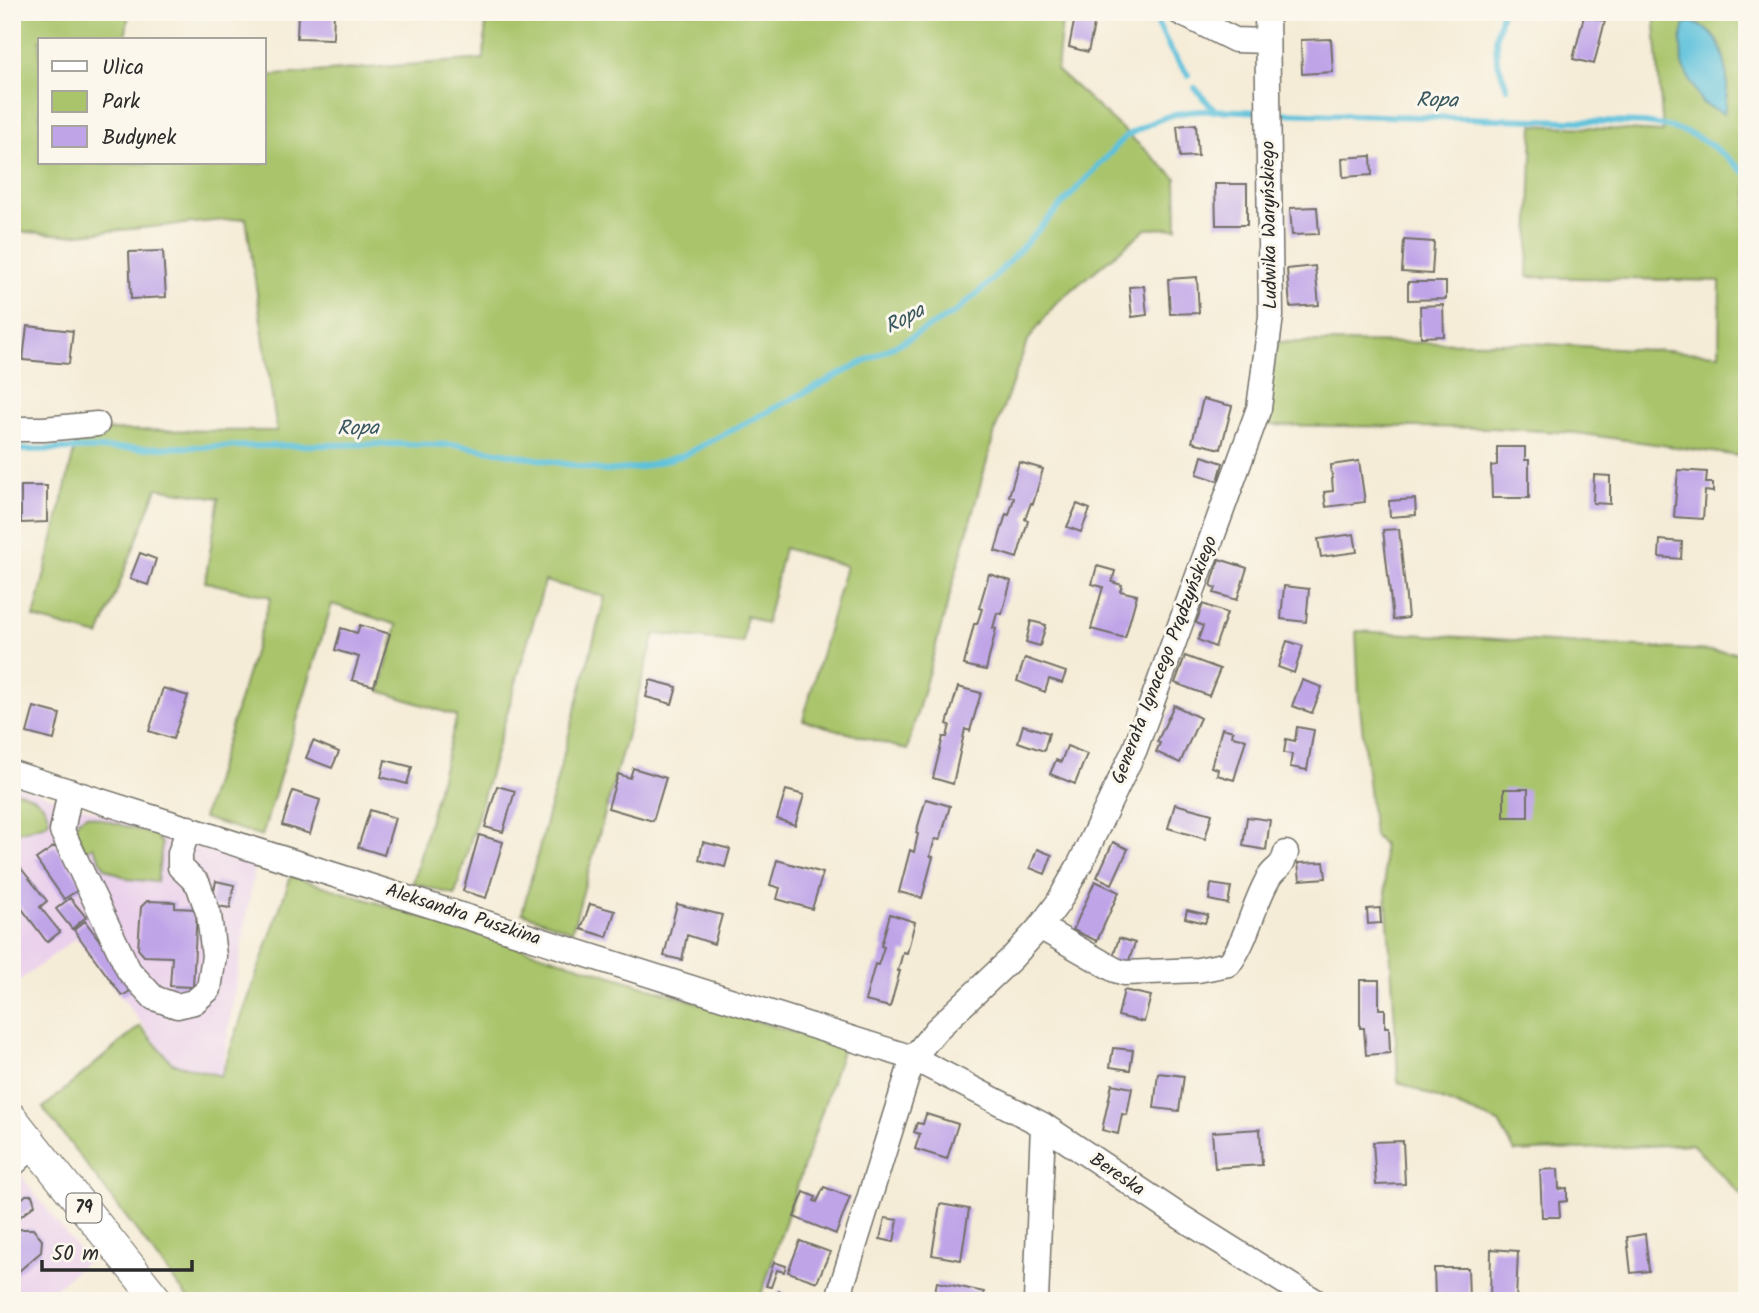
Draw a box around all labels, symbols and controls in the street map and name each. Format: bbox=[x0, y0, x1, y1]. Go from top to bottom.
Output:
legend bbox=[38, 38, 266, 164]
text: Ulica bbox=[102, 52, 144, 85]
water label: Ropa bbox=[1416, 84, 1459, 118]
text: Park bbox=[102, 86, 140, 119]
text: Budynek bbox=[102, 122, 176, 155]
street label: Ludwika Waryńskiego bbox=[1254, 140, 1286, 310]
water label: Ropa bbox=[879, 294, 932, 343]
water label: Ropa bbox=[337, 412, 380, 446]
street label: Generała Ignacego Prądzyńskiego bbox=[1104, 531, 1226, 789]
street label: Aleksandra Puszkina bbox=[382, 876, 544, 954]
street label: Bereska bbox=[1083, 1145, 1151, 1205]
road number: 79 bbox=[66, 1194, 102, 1223]
scale bar bbox=[42, 1229, 192, 1273]
text: 50 m bbox=[52, 1238, 99, 1271]

